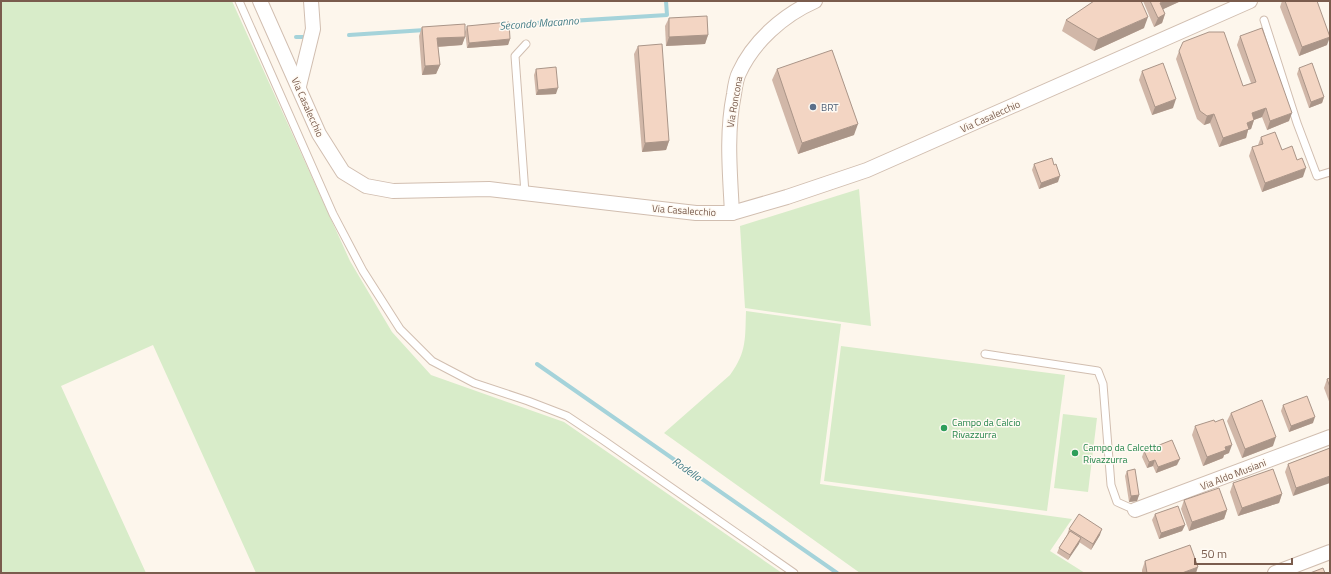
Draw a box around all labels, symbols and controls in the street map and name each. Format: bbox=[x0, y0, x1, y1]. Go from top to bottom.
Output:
water label: Secondo Macanno bbox=[499, 12, 580, 34]
street label: Via Casalecchio bbox=[288, 75, 327, 140]
street label: Via Roncona bbox=[723, 75, 746, 129]
street label: Via Casalecchio bbox=[958, 97, 1023, 136]
place label: BRT bbox=[821, 100, 839, 115]
marker: BRT bbox=[808, 102, 818, 112]
street label: Via Casalecchio bbox=[651, 201, 717, 220]
place label: Campo da Calcio Rivazzurra bbox=[952, 415, 1021, 442]
marker: Campo da Calcio Rivazzurra bbox=[939, 423, 949, 433]
place label: Campo da Calcetto Rivazzurra bbox=[1083, 440, 1161, 467]
marker: Campo da Calcetto Rivazzurra bbox=[1070, 448, 1080, 458]
water label: Rodella bbox=[669, 453, 705, 485]
street label: Via Aldo Musiani bbox=[1198, 455, 1268, 494]
scale bar bbox=[1195, 540, 1292, 566]
text: 50 m bbox=[1201, 544, 1227, 563]

